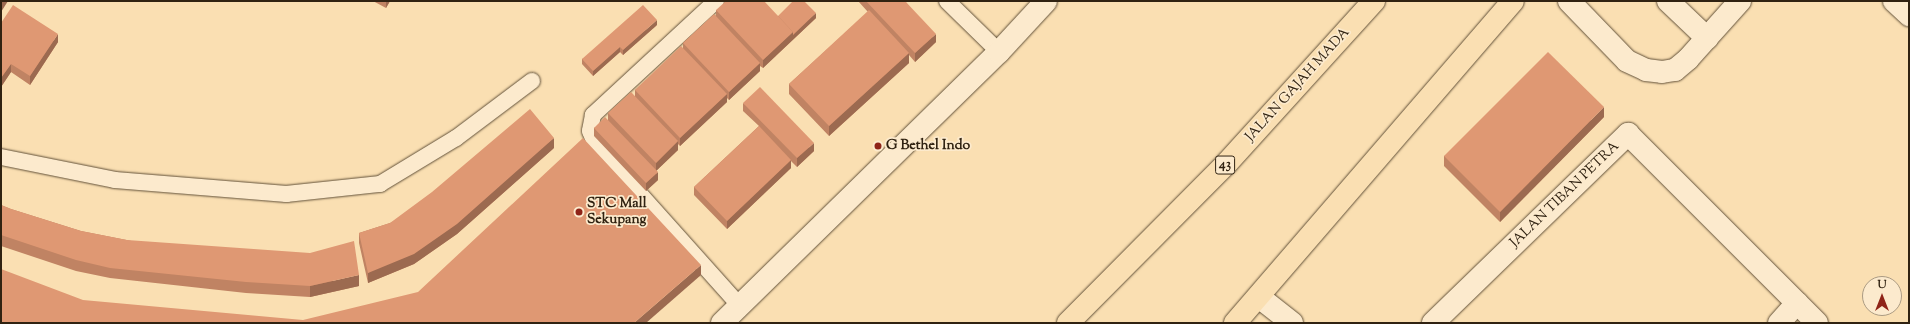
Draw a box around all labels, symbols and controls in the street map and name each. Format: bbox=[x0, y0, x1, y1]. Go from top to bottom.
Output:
street label: JALAN GAJAH MADA bbox=[1242, 25, 1354, 145]
place label: G Bethel Indo bbox=[886, 138, 970, 154]
street label: JALAN TIBAN PETRA bbox=[1507, 138, 1623, 252]
marker: G Bethel Indo bbox=[873, 141, 883, 151]
road number: 43 bbox=[1215, 154, 1235, 176]
place label: STC Mall Sekupang bbox=[587, 196, 647, 228]
marker: STC Mall Sekupang bbox=[574, 207, 584, 217]
north arrow bbox=[1862, 276, 1902, 316]
text: U bbox=[1878, 277, 1886, 293]

